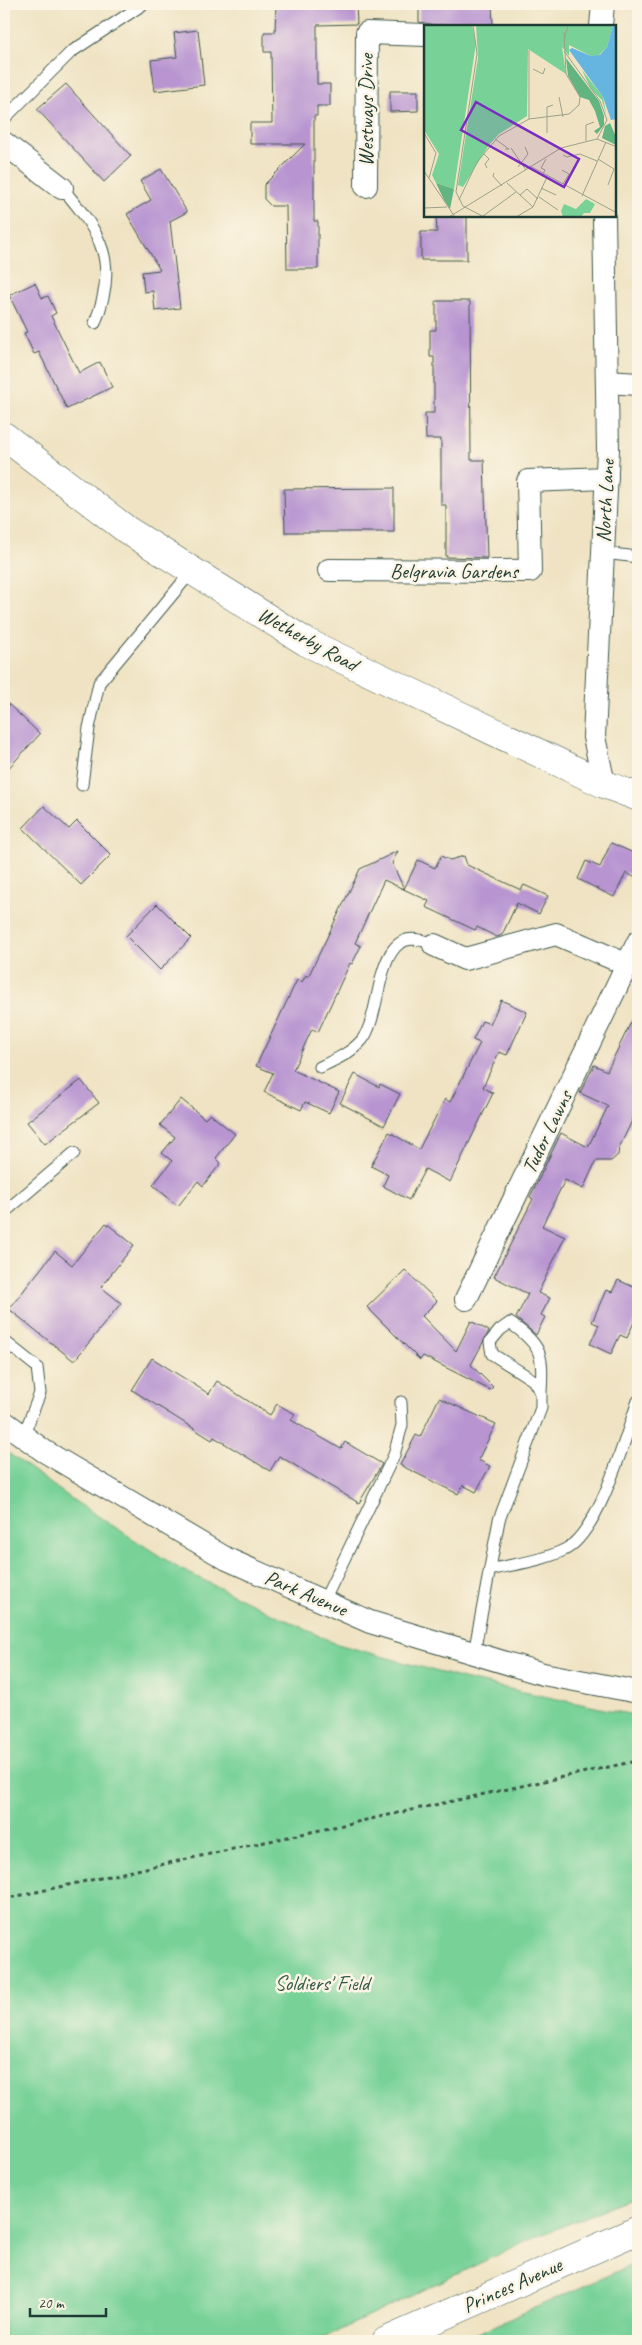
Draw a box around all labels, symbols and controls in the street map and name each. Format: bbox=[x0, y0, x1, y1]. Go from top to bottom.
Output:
inset map bbox=[424, 25, 617, 218]
street label: Westways Drive bbox=[353, 52, 379, 166]
street label: North Lane bbox=[590, 458, 620, 543]
street label: Belgravia Gardens bbox=[390, 558, 520, 584]
street label: Wetherby Road bbox=[253, 601, 365, 678]
street label: Tudor Lawns bbox=[516, 1085, 579, 1178]
street label: Park Avenue bbox=[261, 1564, 353, 1623]
park label: Soldiers' Field bbox=[275, 1970, 373, 1996]
street label: Princes Avenue bbox=[458, 2251, 567, 2318]
scale bar bbox=[30, 2285, 106, 2317]
text: 20 m bbox=[38, 2294, 65, 2313]

